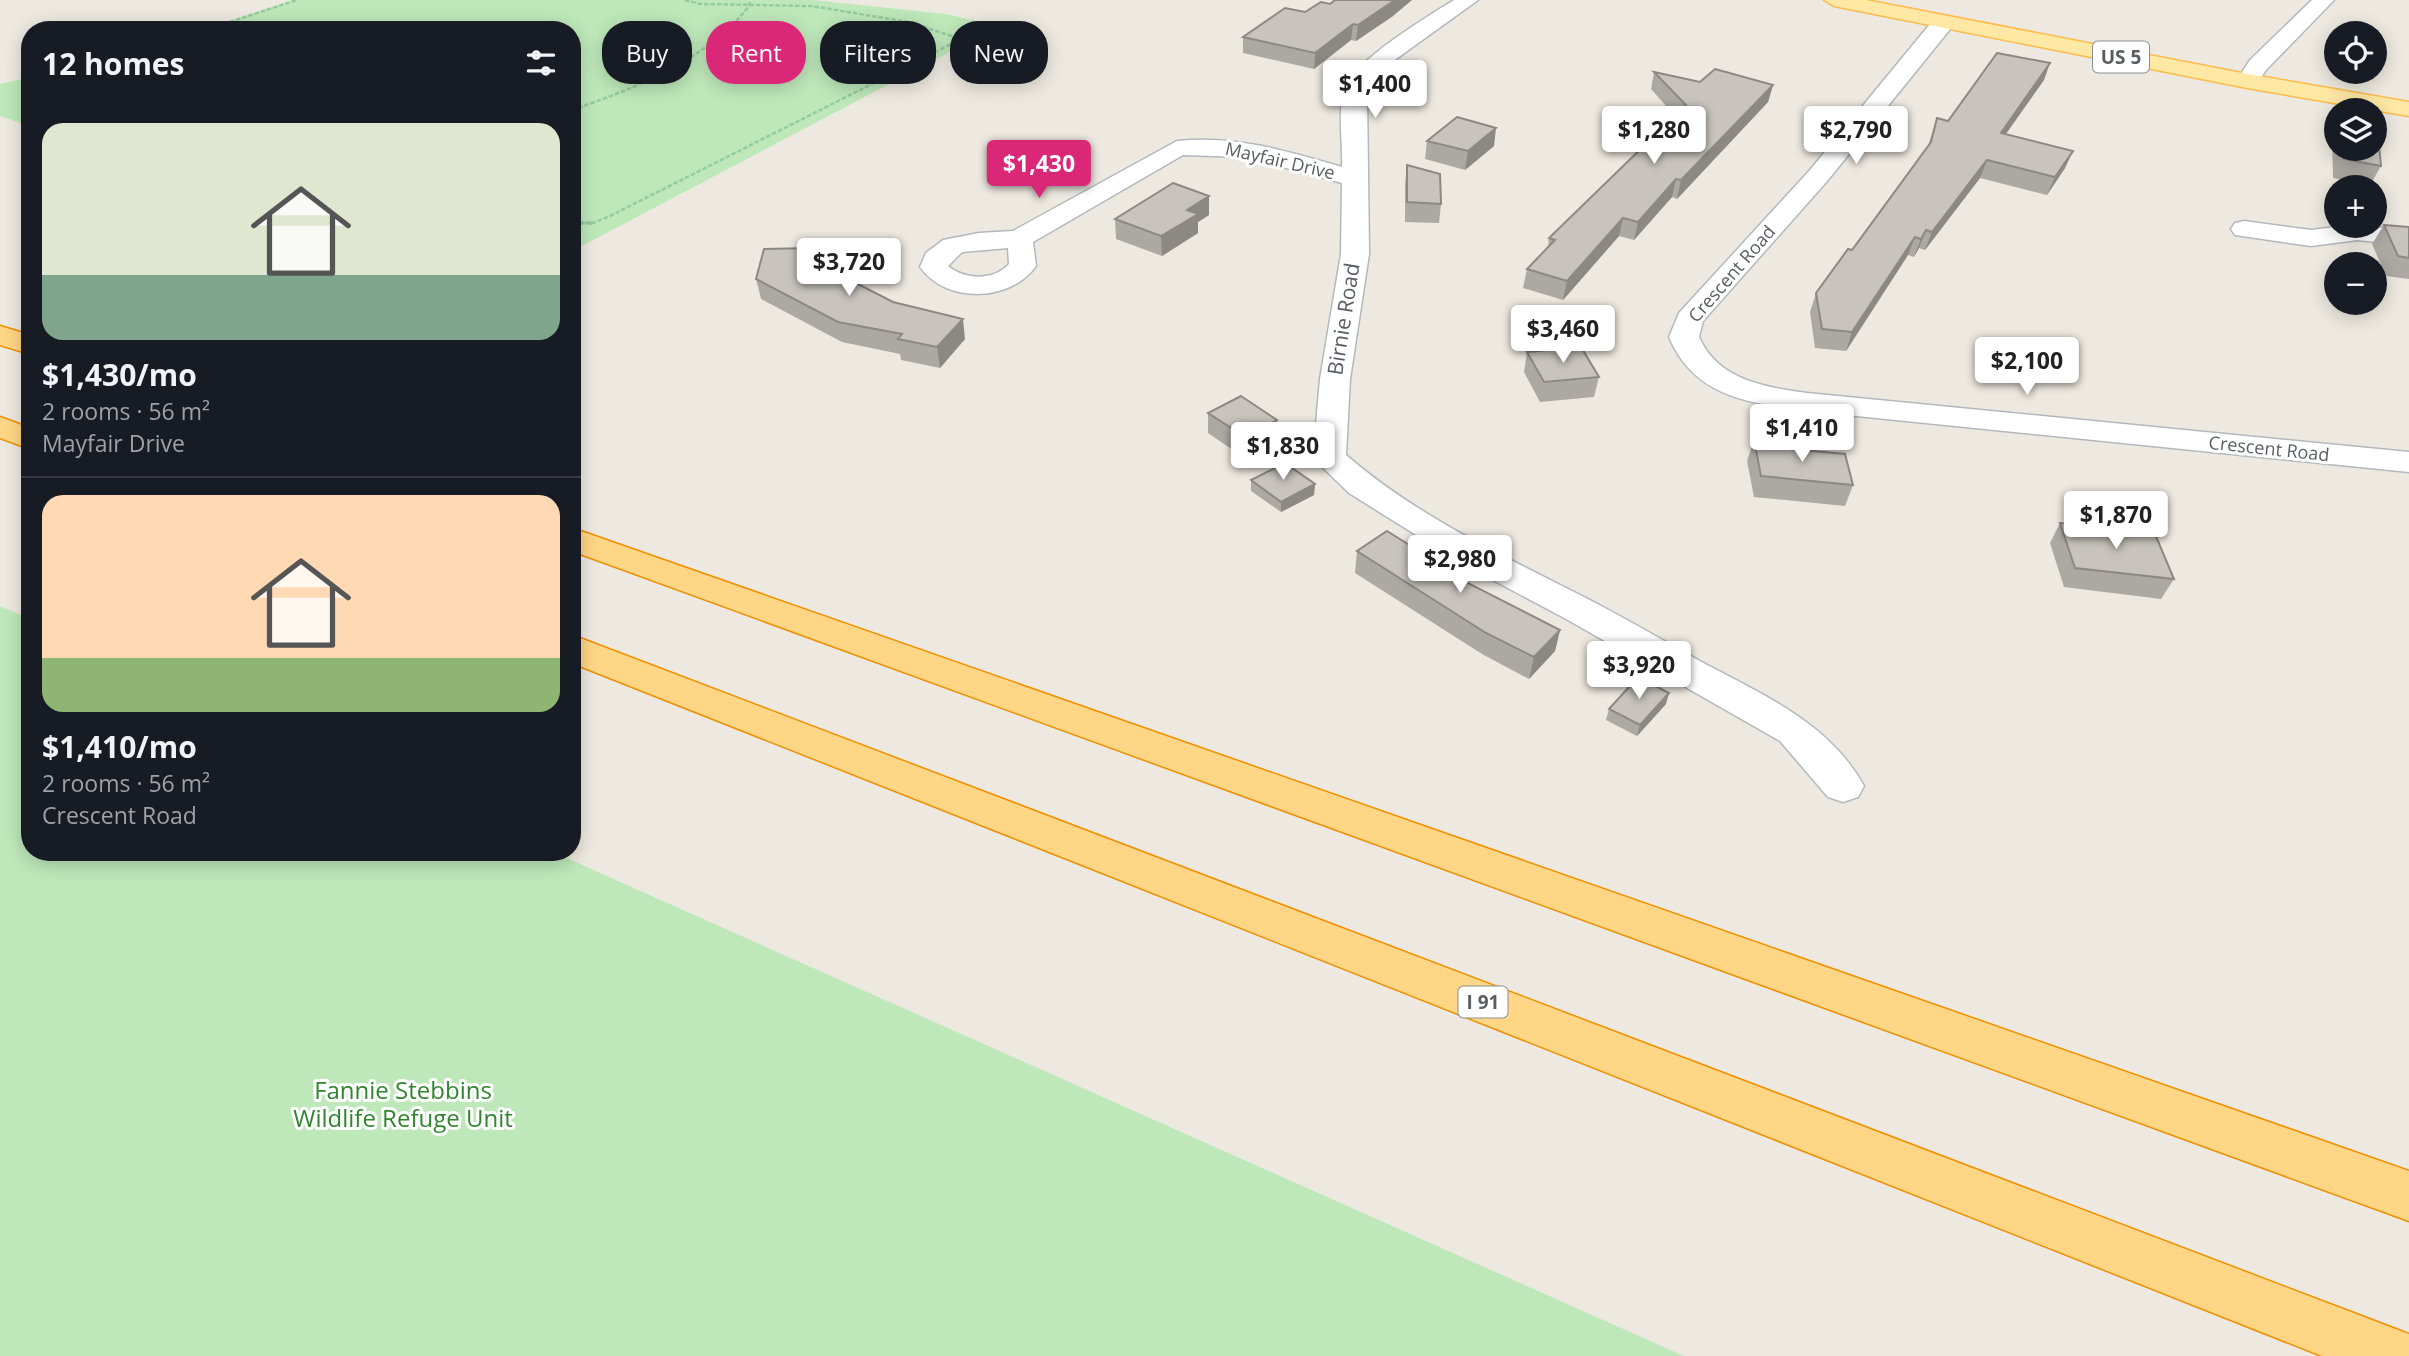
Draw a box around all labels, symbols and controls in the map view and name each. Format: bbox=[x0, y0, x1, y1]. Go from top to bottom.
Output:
chip: Buy bbox=[602, 21, 692, 84]
chip: Rent bbox=[706, 21, 806, 84]
chip: Filters bbox=[820, 21, 936, 84]
chip: New bbox=[950, 21, 1048, 84]
map controls bbox=[2324, 21, 2387, 315]
button: locate bbox=[2324, 21, 2387, 84]
road number: US 5 bbox=[2093, 41, 2149, 72]
text: 12 homes bbox=[42, 43, 185, 84]
icon: filters bbox=[522, 44, 560, 82]
pin: $1,400 bbox=[1318, 60, 1432, 120]
text: $1,400 bbox=[1339, 67, 1411, 99]
button: layers bbox=[2324, 98, 2387, 161]
pin: $1,280 bbox=[1597, 106, 1711, 166]
pin: $2,790 bbox=[1799, 106, 1913, 166]
text: $1,280 bbox=[1618, 113, 1690, 145]
text: $2,790 bbox=[1820, 113, 1892, 145]
street label: Mayfair Drive bbox=[1223, 136, 1337, 184]
pin: $1,430 bbox=[982, 140, 1096, 200]
text: $1,430 bbox=[1003, 147, 1075, 179]
icon: home bbox=[238, 168, 364, 294]
button: + bbox=[2324, 175, 2387, 238]
street label: Crescent Road bbox=[1682, 220, 1780, 327]
pin: $3,720 bbox=[792, 238, 906, 298]
text: $3,720 bbox=[813, 245, 885, 277]
button: − bbox=[2324, 252, 2387, 315]
street label: Birnie Road bbox=[1320, 261, 1366, 377]
pin: $3,460 bbox=[1506, 306, 1620, 365]
text: $3,460 bbox=[1527, 312, 1599, 344]
pin: $2,100 bbox=[1970, 338, 2084, 397]
text: $2,100 bbox=[1991, 344, 2063, 376]
text: $1,430/mo bbox=[42, 354, 197, 395]
text: 2 rooms · 56 m² bbox=[42, 395, 210, 427]
pin: $1,410 bbox=[1745, 405, 1859, 464]
text: $1,410 bbox=[1766, 411, 1838, 443]
pin: $1,830 bbox=[1226, 422, 1340, 482]
text: Mayfair Drive bbox=[42, 427, 185, 459]
text: $1,830 bbox=[1247, 429, 1319, 461]
street label: Crescent Road bbox=[2208, 430, 2331, 466]
pin: $1,870 bbox=[2059, 491, 2173, 551]
text: $1,870 bbox=[2080, 498, 2152, 530]
pin: $2,980 bbox=[1403, 536, 1517, 595]
icon: home bbox=[238, 540, 364, 666]
text: $2,980 bbox=[1424, 542, 1496, 574]
pin: $3,920 bbox=[1582, 642, 1696, 701]
text: $3,920 bbox=[1603, 648, 1675, 680]
text: $1,410/mo bbox=[42, 726, 197, 767]
text: 2 rooms · 56 m² bbox=[42, 767, 210, 799]
text: Crescent Road bbox=[42, 799, 197, 831]
road number: I 91 bbox=[1458, 986, 1508, 1018]
park label: Fannie Stebbins Wildlife Refuge Unit bbox=[293, 1073, 513, 1134]

